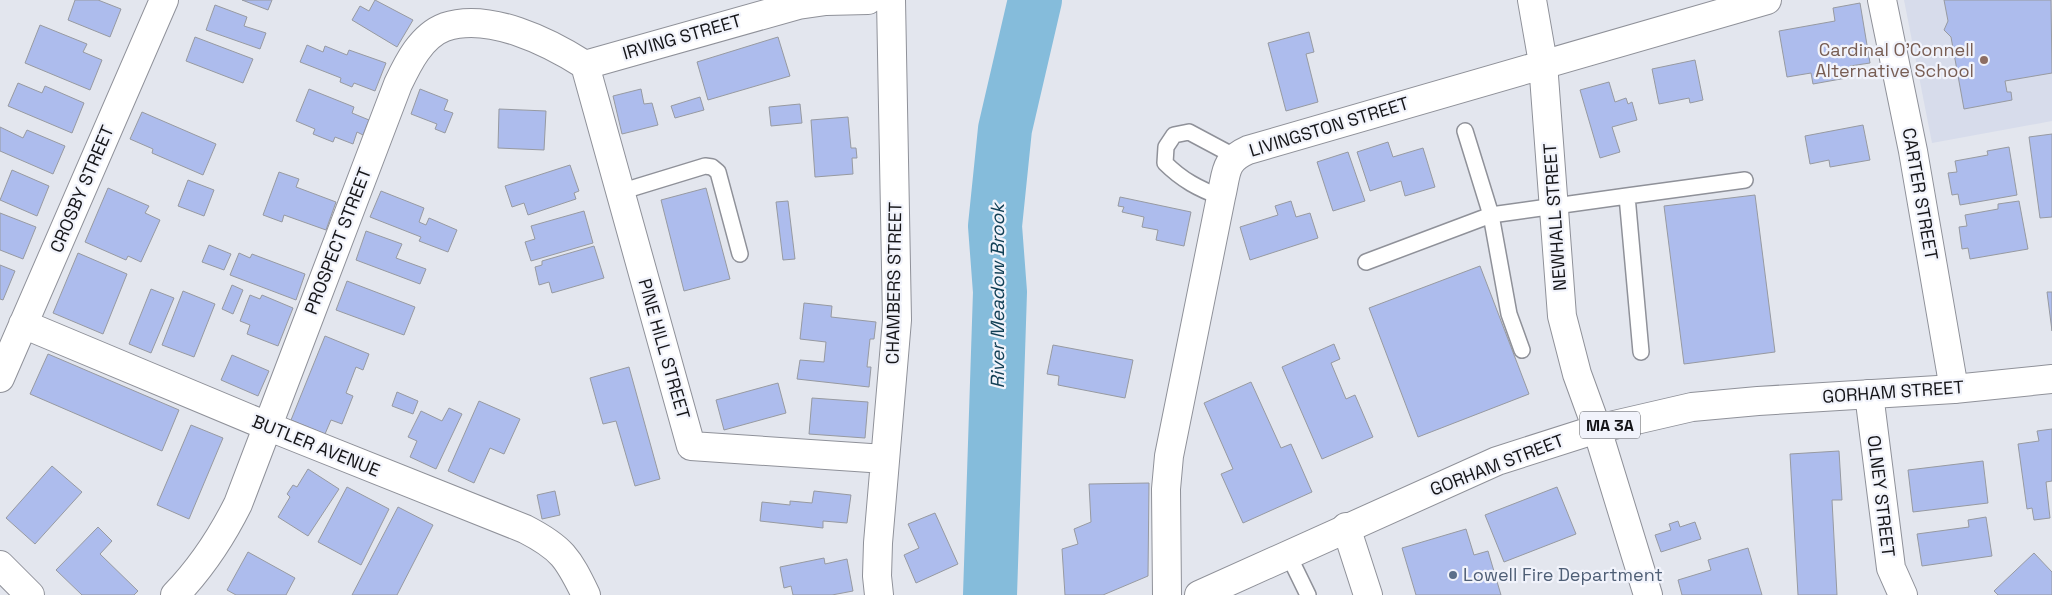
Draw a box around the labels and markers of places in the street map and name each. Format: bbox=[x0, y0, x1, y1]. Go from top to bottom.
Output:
place label: Cardinal O'Connell Alternative School bbox=[1815, 38, 1974, 82]
marker: Cardinal O'Connell Alternative School bbox=[1978, 54, 1990, 66]
place label: Lowell Fire Department bbox=[1463, 563, 1663, 586]
marker: Lowell Fire Department bbox=[1447, 569, 1459, 581]

